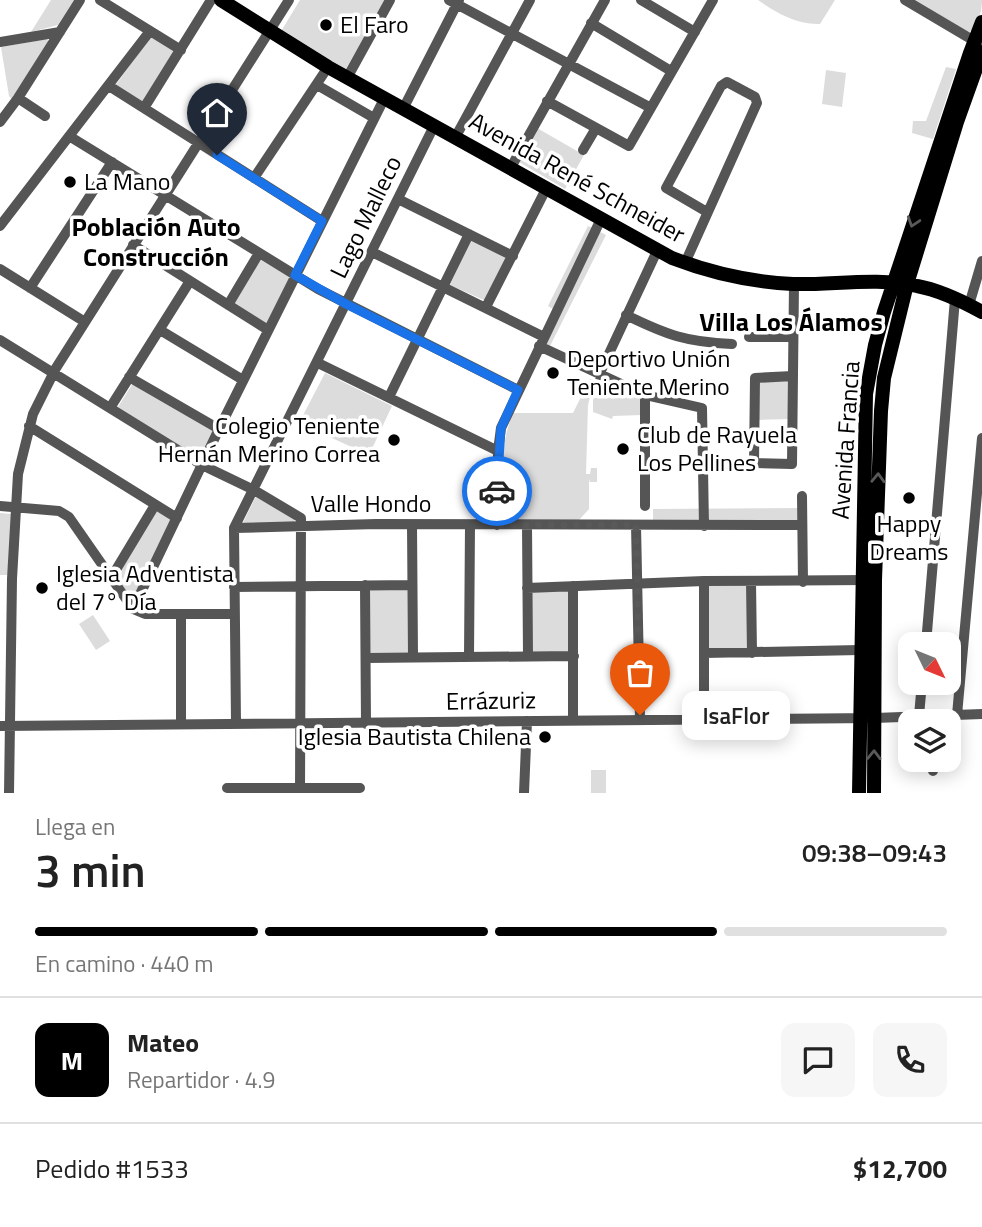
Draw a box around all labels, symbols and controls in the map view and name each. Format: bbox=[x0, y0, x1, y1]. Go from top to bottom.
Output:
place label: El Faro bbox=[340, 6, 409, 42]
marker: El Faro bbox=[318, 17, 334, 33]
pin bbox=[187, 83, 247, 155]
icon: home bbox=[198, 94, 236, 132]
street label: Avenida René Schneider bbox=[463, 103, 692, 252]
street label: Lago Malleco bbox=[320, 149, 410, 284]
place label: La Mano bbox=[84, 163, 171, 199]
marker: La Mano bbox=[62, 174, 78, 190]
district label: Población Auto Construcción bbox=[71, 207, 241, 276]
one-way arrow bbox=[907, 216, 922, 228]
district label: Villa Los Álamos bbox=[699, 302, 883, 341]
place label: Deportivo Unión Teniente Merino bbox=[567, 340, 730, 404]
street label: Avenida Francia bbox=[822, 360, 868, 520]
marker: Deportivo Unión Teniente Merino bbox=[545, 365, 561, 381]
place label: Colegio Teniente Hernán Merino Correa bbox=[158, 407, 380, 471]
place label: Club de Rayuela Los Pellines bbox=[637, 416, 797, 480]
marker: Colegio Teniente Hernán Merino Correa bbox=[386, 432, 402, 448]
marker: Club de Rayuela Los Pellines bbox=[615, 441, 631, 457]
courier bbox=[462, 456, 532, 526]
icon: car bbox=[478, 472, 516, 510]
one-way arrow bbox=[871, 472, 886, 483]
street label: Valle Hondo bbox=[311, 485, 431, 521]
marker: Happy Dreams bbox=[901, 490, 917, 506]
place label: Happy Dreams bbox=[870, 505, 948, 569]
place label: Iglesia Adventista del 7° Día bbox=[56, 555, 234, 619]
marker: Iglesia Adventista del 7° Día bbox=[34, 580, 50, 596]
north arrow bbox=[898, 632, 961, 695]
map controls bbox=[898, 632, 961, 772]
pin bbox=[610, 643, 670, 715]
icon: bag bbox=[621, 654, 659, 692]
street label: Errázuriz bbox=[446, 681, 536, 719]
callout: IsaFlor bbox=[682, 690, 790, 740]
text: IsaFlor bbox=[702, 698, 770, 733]
button: layers bbox=[898, 709, 961, 772]
place label: Iglesia Bautista Chilena bbox=[298, 718, 531, 754]
marker: Iglesia Bautista Chilena bbox=[537, 729, 553, 745]
one-way arrow bbox=[866, 750, 882, 760]
text: Llega en bbox=[35, 809, 115, 844]
text: 09:38–09:43 bbox=[802, 833, 947, 872]
text: 3 min bbox=[35, 835, 146, 905]
text: En camino · 440 m bbox=[35, 946, 213, 981]
text: Mateo bbox=[127, 1023, 199, 1062]
button: chat bbox=[781, 1023, 855, 1097]
button: phone bbox=[873, 1023, 947, 1097]
text: M bbox=[61, 1041, 83, 1080]
text: Repartidor · 4.9 bbox=[127, 1062, 275, 1097]
text: Pedido #1533 bbox=[35, 1149, 189, 1188]
text: $12,700 bbox=[853, 1149, 947, 1188]

